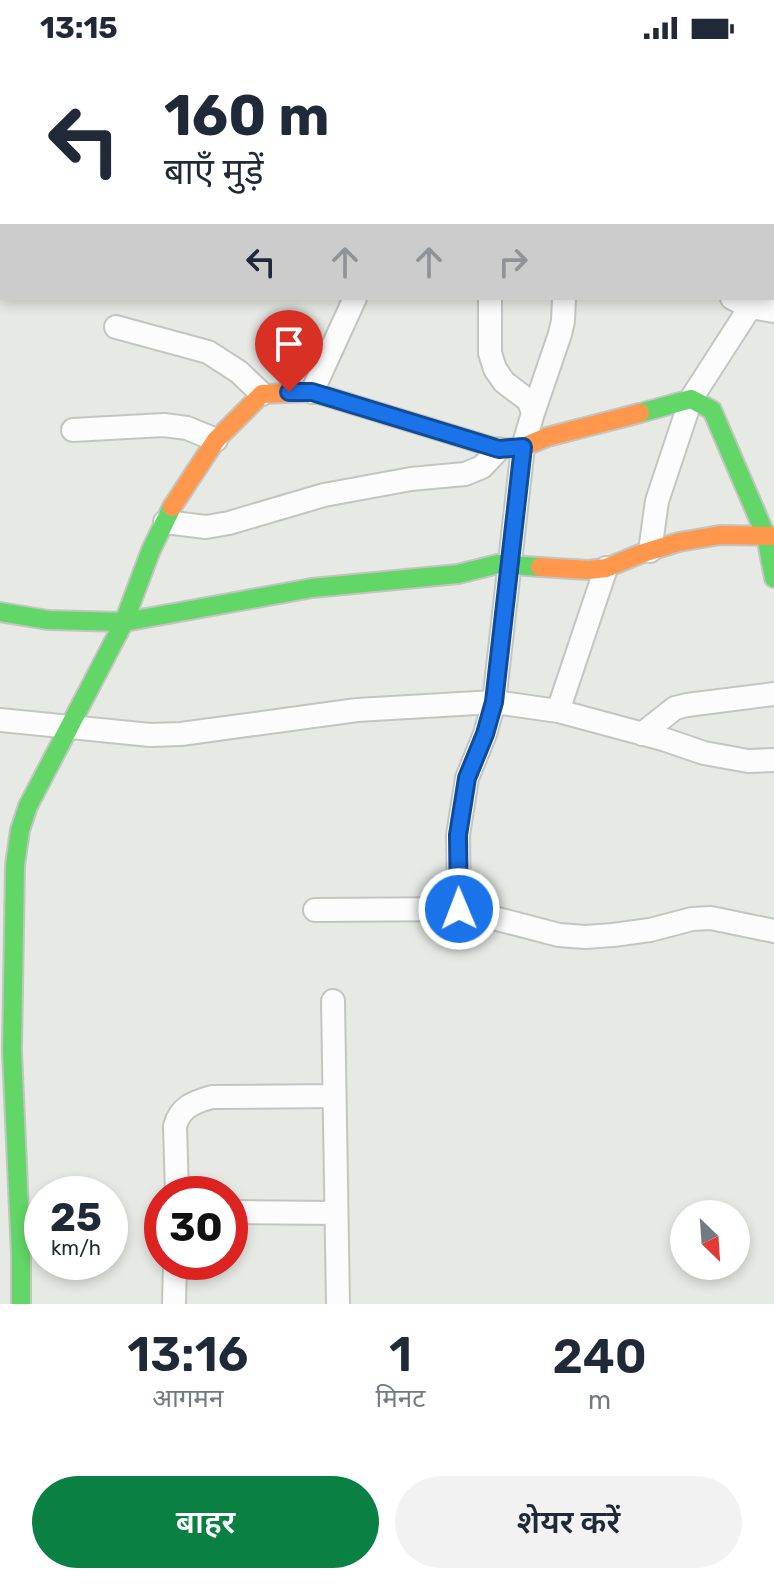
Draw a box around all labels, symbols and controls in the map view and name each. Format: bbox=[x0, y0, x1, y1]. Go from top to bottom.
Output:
text: 13:15 bbox=[40, 10, 118, 46]
text: 160 m bbox=[164, 83, 330, 149]
icon: left bbox=[32, 88, 136, 192]
text: बाएँ मुड़ें bbox=[164, 150, 263, 193]
icon: left bbox=[239, 240, 283, 284]
icon: ahead bbox=[323, 240, 367, 284]
icon: ahead bbox=[407, 240, 451, 284]
icon: right bbox=[491, 240, 535, 284]
pin bbox=[255, 310, 323, 392]
icon: arrive bbox=[267, 322, 311, 366]
position arrow bbox=[417, 867, 501, 951]
speed limit sign: 30 bbox=[144, 1176, 248, 1280]
text: 25 bbox=[50, 1194, 102, 1241]
north arrow bbox=[670, 1200, 750, 1280]
map controls bbox=[670, 1200, 750, 1280]
text: km/h bbox=[51, 1236, 101, 1260]
text: 13:16 bbox=[127, 1326, 248, 1383]
text: 1 bbox=[389, 1326, 412, 1383]
text: 240 bbox=[553, 1328, 647, 1385]
text: आगमन bbox=[152, 1383, 223, 1414]
text: मिनट bbox=[376, 1383, 425, 1414]
text: m bbox=[588, 1385, 611, 1416]
button: बाहर bbox=[32, 1476, 379, 1568]
button: शेयर करें bbox=[395, 1476, 742, 1568]

